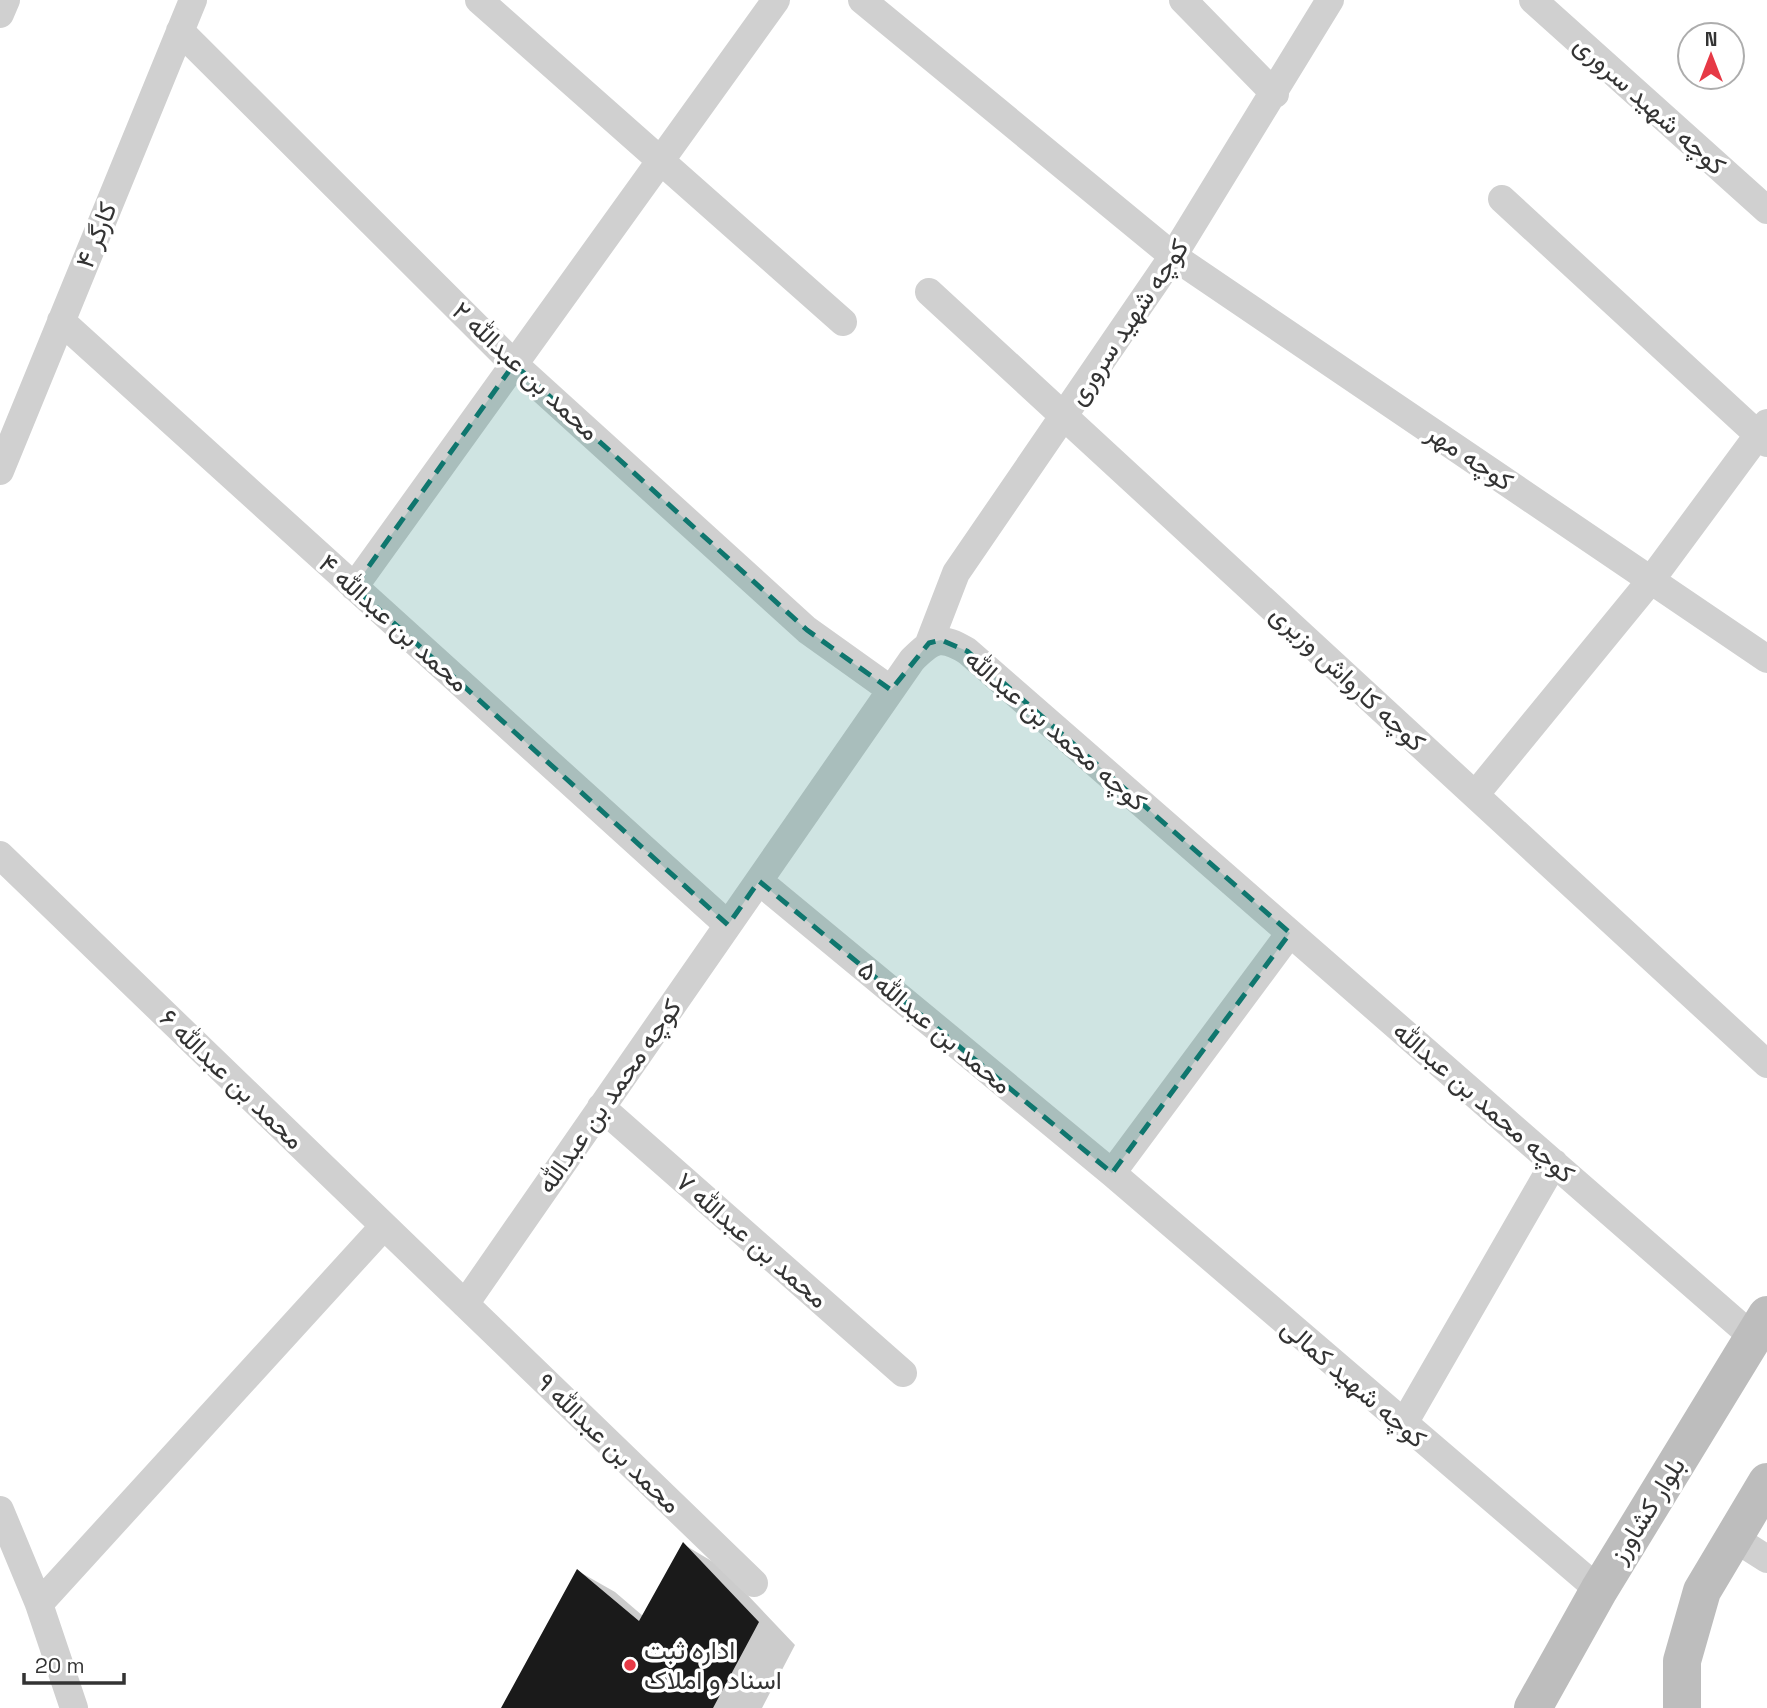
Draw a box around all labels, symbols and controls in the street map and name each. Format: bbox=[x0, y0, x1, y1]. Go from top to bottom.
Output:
north arrow bbox=[1676, 21, 1746, 91]
text: N bbox=[1705, 27, 1717, 52]
street label: کوچه شهید سروری bbox=[1566, 28, 1733, 183]
street label: کارگر ۴ bbox=[68, 197, 124, 273]
street label: کوچه شهید سروری bbox=[1060, 232, 1197, 412]
street label: محمد بن عبدالله ۲ bbox=[445, 294, 607, 448]
street label: کوچه مهر bbox=[1419, 415, 1520, 499]
street label: محمد بن عبدالله ۴ bbox=[312, 547, 476, 699]
street label: کوچه کارواش وزیری bbox=[1262, 597, 1433, 759]
street label: کوچه محمد بن عبدالله bbox=[957, 642, 1154, 819]
street label: محمد بن عبدالله ۵ bbox=[851, 953, 1019, 1101]
street label: کوچه محمد بن عبدالله bbox=[529, 992, 690, 1200]
street label: محمد بن عبدالله ۶ bbox=[152, 1001, 312, 1157]
street label: کوچه محمد بن عبدالله bbox=[1385, 1014, 1582, 1191]
street label: محمد بن عبدالله ۷ bbox=[669, 1164, 835, 1316]
street label: کوچه شهید کمالی bbox=[1274, 1311, 1434, 1456]
street label: محمد بن عبدالله ۹ bbox=[529, 1365, 689, 1521]
street label: بلوار کشاورز bbox=[1601, 1451, 1693, 1570]
place label: اداره ثبت اسناد و املاک bbox=[644, 1633, 782, 1697]
scale bar bbox=[24, 1642, 124, 1686]
text: 20 m bbox=[35, 1652, 85, 1679]
marker: اداره ثبت اسناد و املاک bbox=[622, 1657, 638, 1673]

